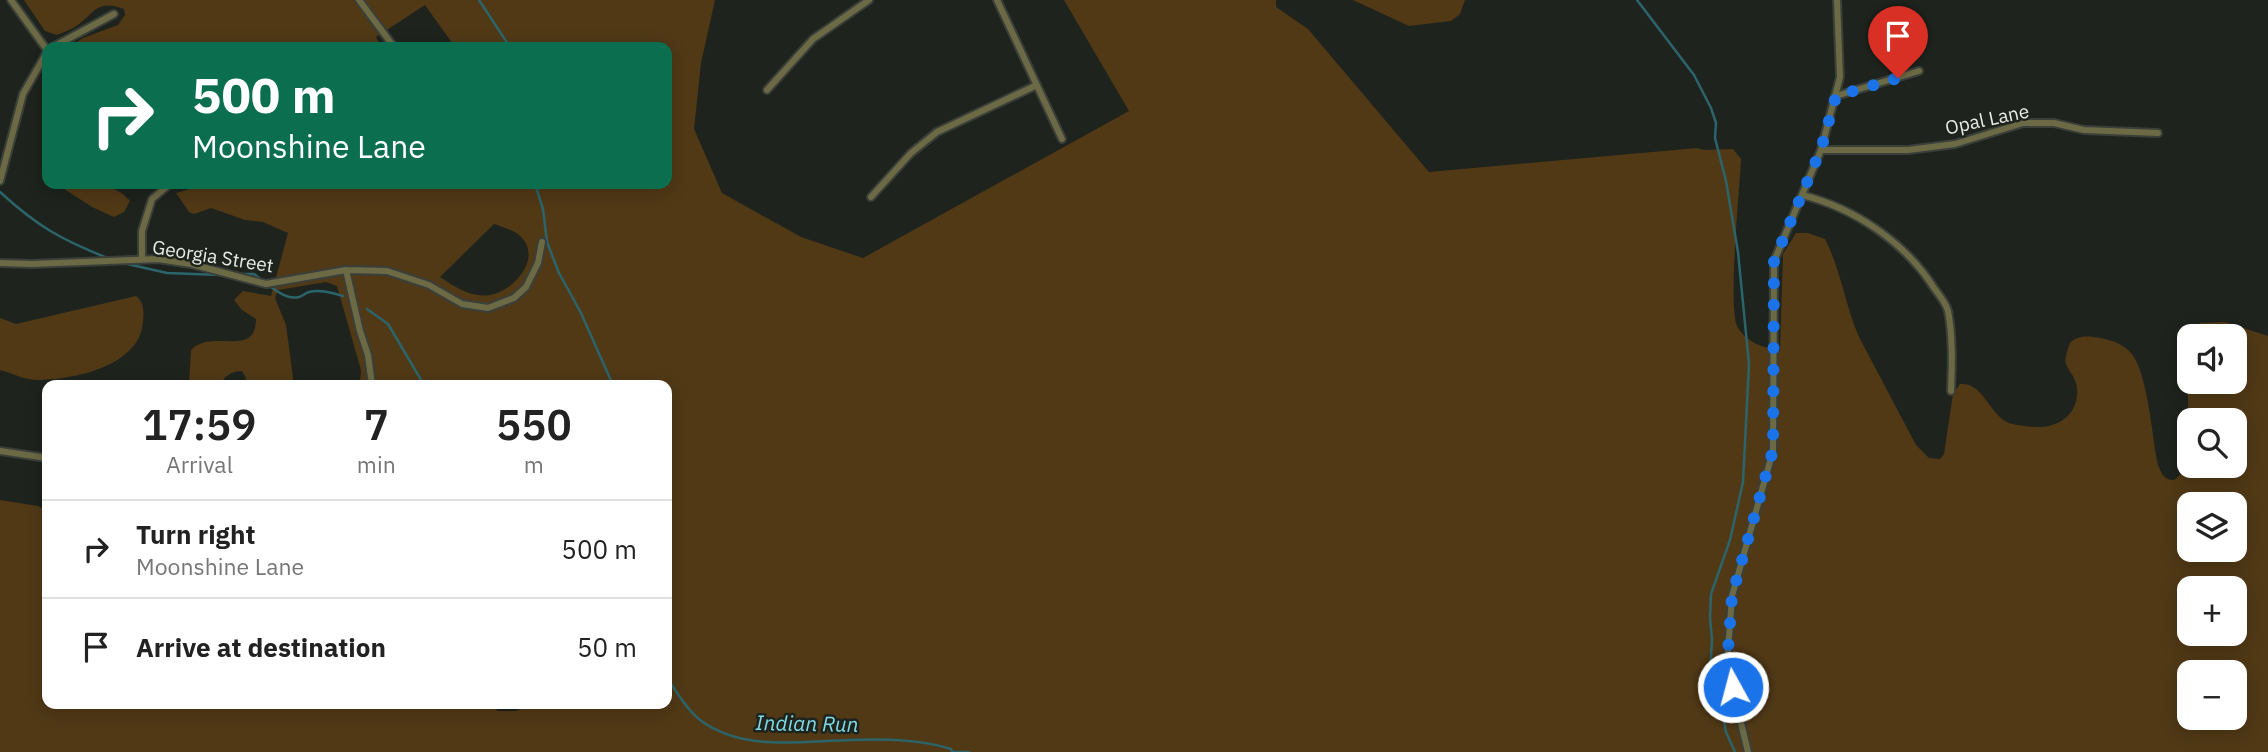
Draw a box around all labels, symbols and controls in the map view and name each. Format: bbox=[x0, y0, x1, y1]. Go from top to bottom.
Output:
pin bbox=[1868, 6, 1928, 78]
icon: arrive bbox=[1879, 17, 1917, 55]
text: 500 m bbox=[192, 63, 336, 126]
icon: right bbox=[77, 70, 168, 161]
street label: Opal Lane bbox=[1943, 98, 2031, 140]
text: Moonshine Lane bbox=[192, 125, 426, 167]
street label: Georgia Street bbox=[151, 235, 275, 277]
map controls bbox=[2177, 324, 2247, 730]
button: sound bbox=[2177, 324, 2247, 394]
text: 17:59 bbox=[142, 397, 257, 452]
text: 7 bbox=[364, 397, 389, 452]
text: 550 bbox=[496, 397, 572, 452]
button: search bbox=[2177, 408, 2247, 478]
text: Arrival bbox=[166, 449, 233, 479]
text: min bbox=[357, 449, 396, 479]
text: m bbox=[524, 449, 544, 479]
button: layers bbox=[2177, 492, 2247, 562]
text: Turn right bbox=[136, 517, 255, 551]
icon: right bbox=[77, 530, 115, 568]
text: 500 m bbox=[561, 532, 637, 566]
text: Moonshine Lane bbox=[136, 551, 304, 581]
button: + bbox=[2177, 576, 2247, 646]
icon: arrive bbox=[77, 628, 115, 666]
text: Arrive at destination bbox=[136, 630, 386, 664]
text: 50 m bbox=[577, 630, 637, 664]
position arrow bbox=[1696, 650, 1770, 724]
button: − bbox=[2177, 660, 2247, 730]
water label: Indian Run bbox=[755, 708, 859, 738]

